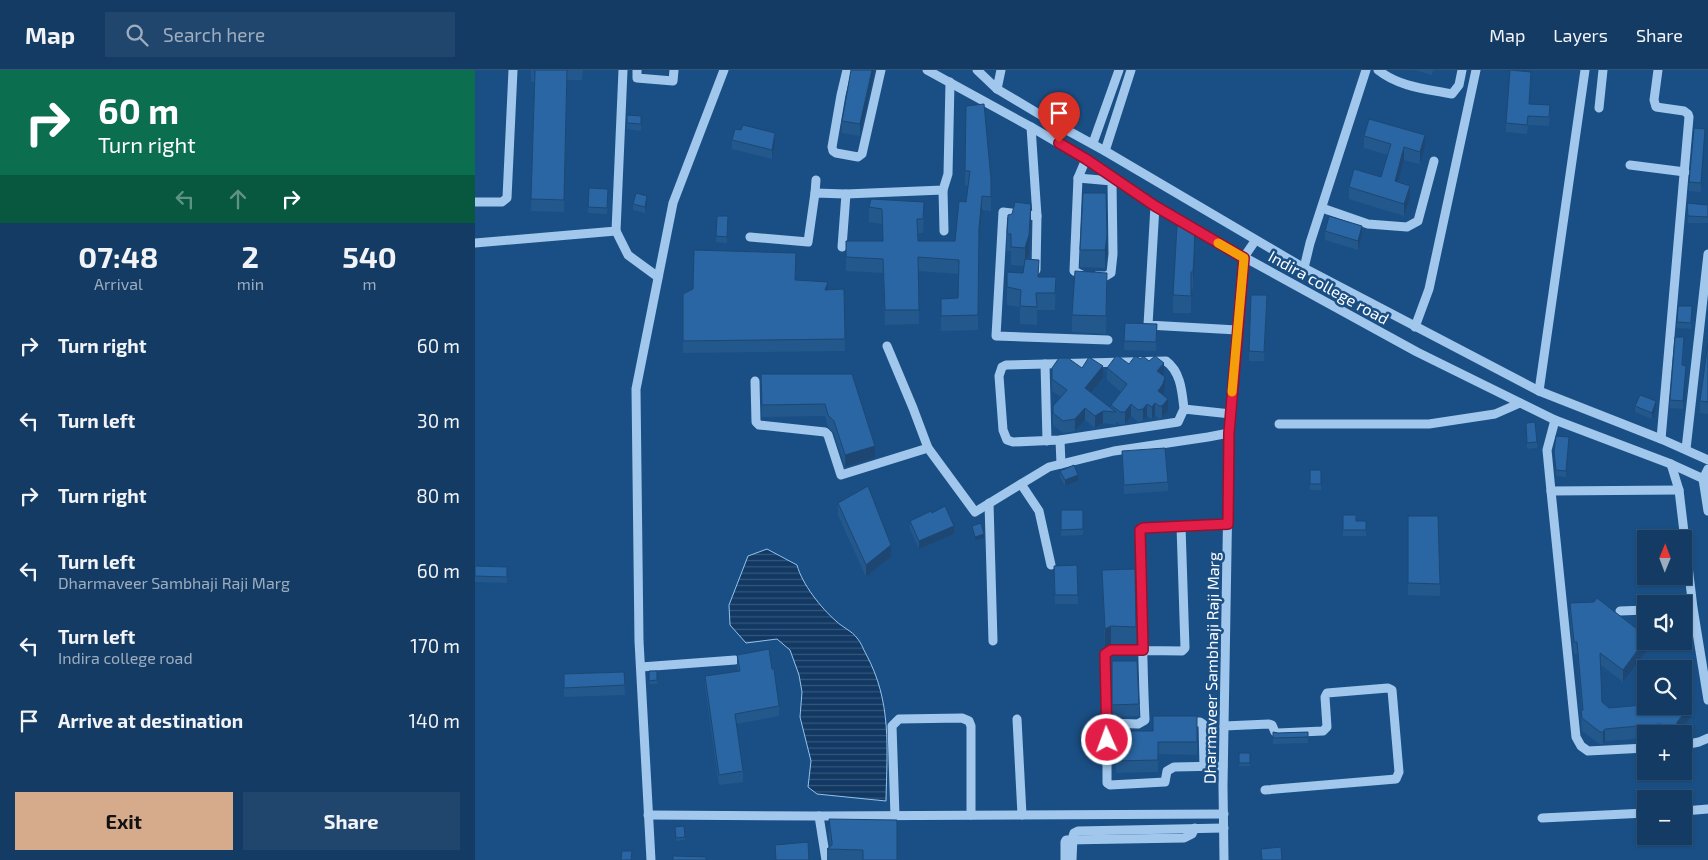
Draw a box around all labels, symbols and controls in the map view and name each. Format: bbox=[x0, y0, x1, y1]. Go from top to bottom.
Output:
search box bbox=[105, 12, 455, 57]
text: Map bbox=[25, 20, 75, 49]
icon: search bbox=[123, 21, 151, 49]
text: Search here bbox=[163, 23, 265, 46]
text: Map bbox=[1489, 24, 1525, 46]
text: Layers bbox=[1553, 24, 1608, 46]
text: Share bbox=[1636, 24, 1683, 46]
text: 60 m bbox=[98, 89, 179, 131]
icon: right bbox=[15, 90, 80, 155]
pin bbox=[1038, 92, 1080, 143]
icon: arrive bbox=[1045, 99, 1073, 127]
text: Turn right bbox=[98, 131, 196, 157]
icon: left bbox=[171, 185, 199, 213]
icon: ahead bbox=[224, 185, 252, 213]
icon: right bbox=[277, 185, 305, 213]
text: 07:48 bbox=[78, 238, 158, 274]
text: 2 bbox=[242, 238, 259, 274]
text: 540 bbox=[342, 238, 397, 274]
street label: Indira college road bbox=[1266, 246, 1392, 328]
text: Arrival bbox=[94, 274, 143, 293]
text: min bbox=[237, 274, 264, 293]
text: m bbox=[362, 274, 376, 293]
icon: right bbox=[15, 332, 43, 360]
text: Turn right bbox=[58, 334, 146, 357]
text: 60 m bbox=[417, 334, 460, 357]
icon: left bbox=[15, 407, 43, 435]
text: Turn left bbox=[58, 409, 135, 432]
text: 30 m bbox=[417, 409, 460, 432]
icon: right bbox=[15, 482, 43, 510]
text: Turn right bbox=[58, 484, 146, 507]
text: 80 m bbox=[416, 484, 460, 507]
north arrow bbox=[1637, 530, 1693, 585]
map controls bbox=[1637, 530, 1692, 845]
text: Turn left bbox=[58, 550, 135, 573]
street label: Dharmaveer Sambhaji Raji Marg bbox=[1199, 552, 1224, 784]
icon: left bbox=[15, 557, 43, 585]
text: 60 m bbox=[417, 559, 460, 582]
text: Dharmaveer Sambhaji Raji Marg bbox=[58, 573, 290, 592]
button: sound bbox=[1637, 595, 1692, 650]
text: Turn left bbox=[58, 625, 135, 648]
icon: left bbox=[15, 632, 43, 660]
text: 170 m bbox=[410, 634, 460, 657]
text: Indira college road bbox=[58, 648, 193, 667]
button: search bbox=[1637, 660, 1692, 715]
icon: arrive bbox=[15, 707, 43, 735]
text: Arrive at destination bbox=[58, 709, 243, 732]
text: 140 m bbox=[408, 709, 460, 732]
position arrow bbox=[1080, 713, 1132, 765]
button: + bbox=[1637, 725, 1692, 780]
button: − bbox=[1637, 790, 1692, 845]
button: Exit bbox=[15, 792, 233, 850]
button: Share bbox=[243, 792, 460, 850]

